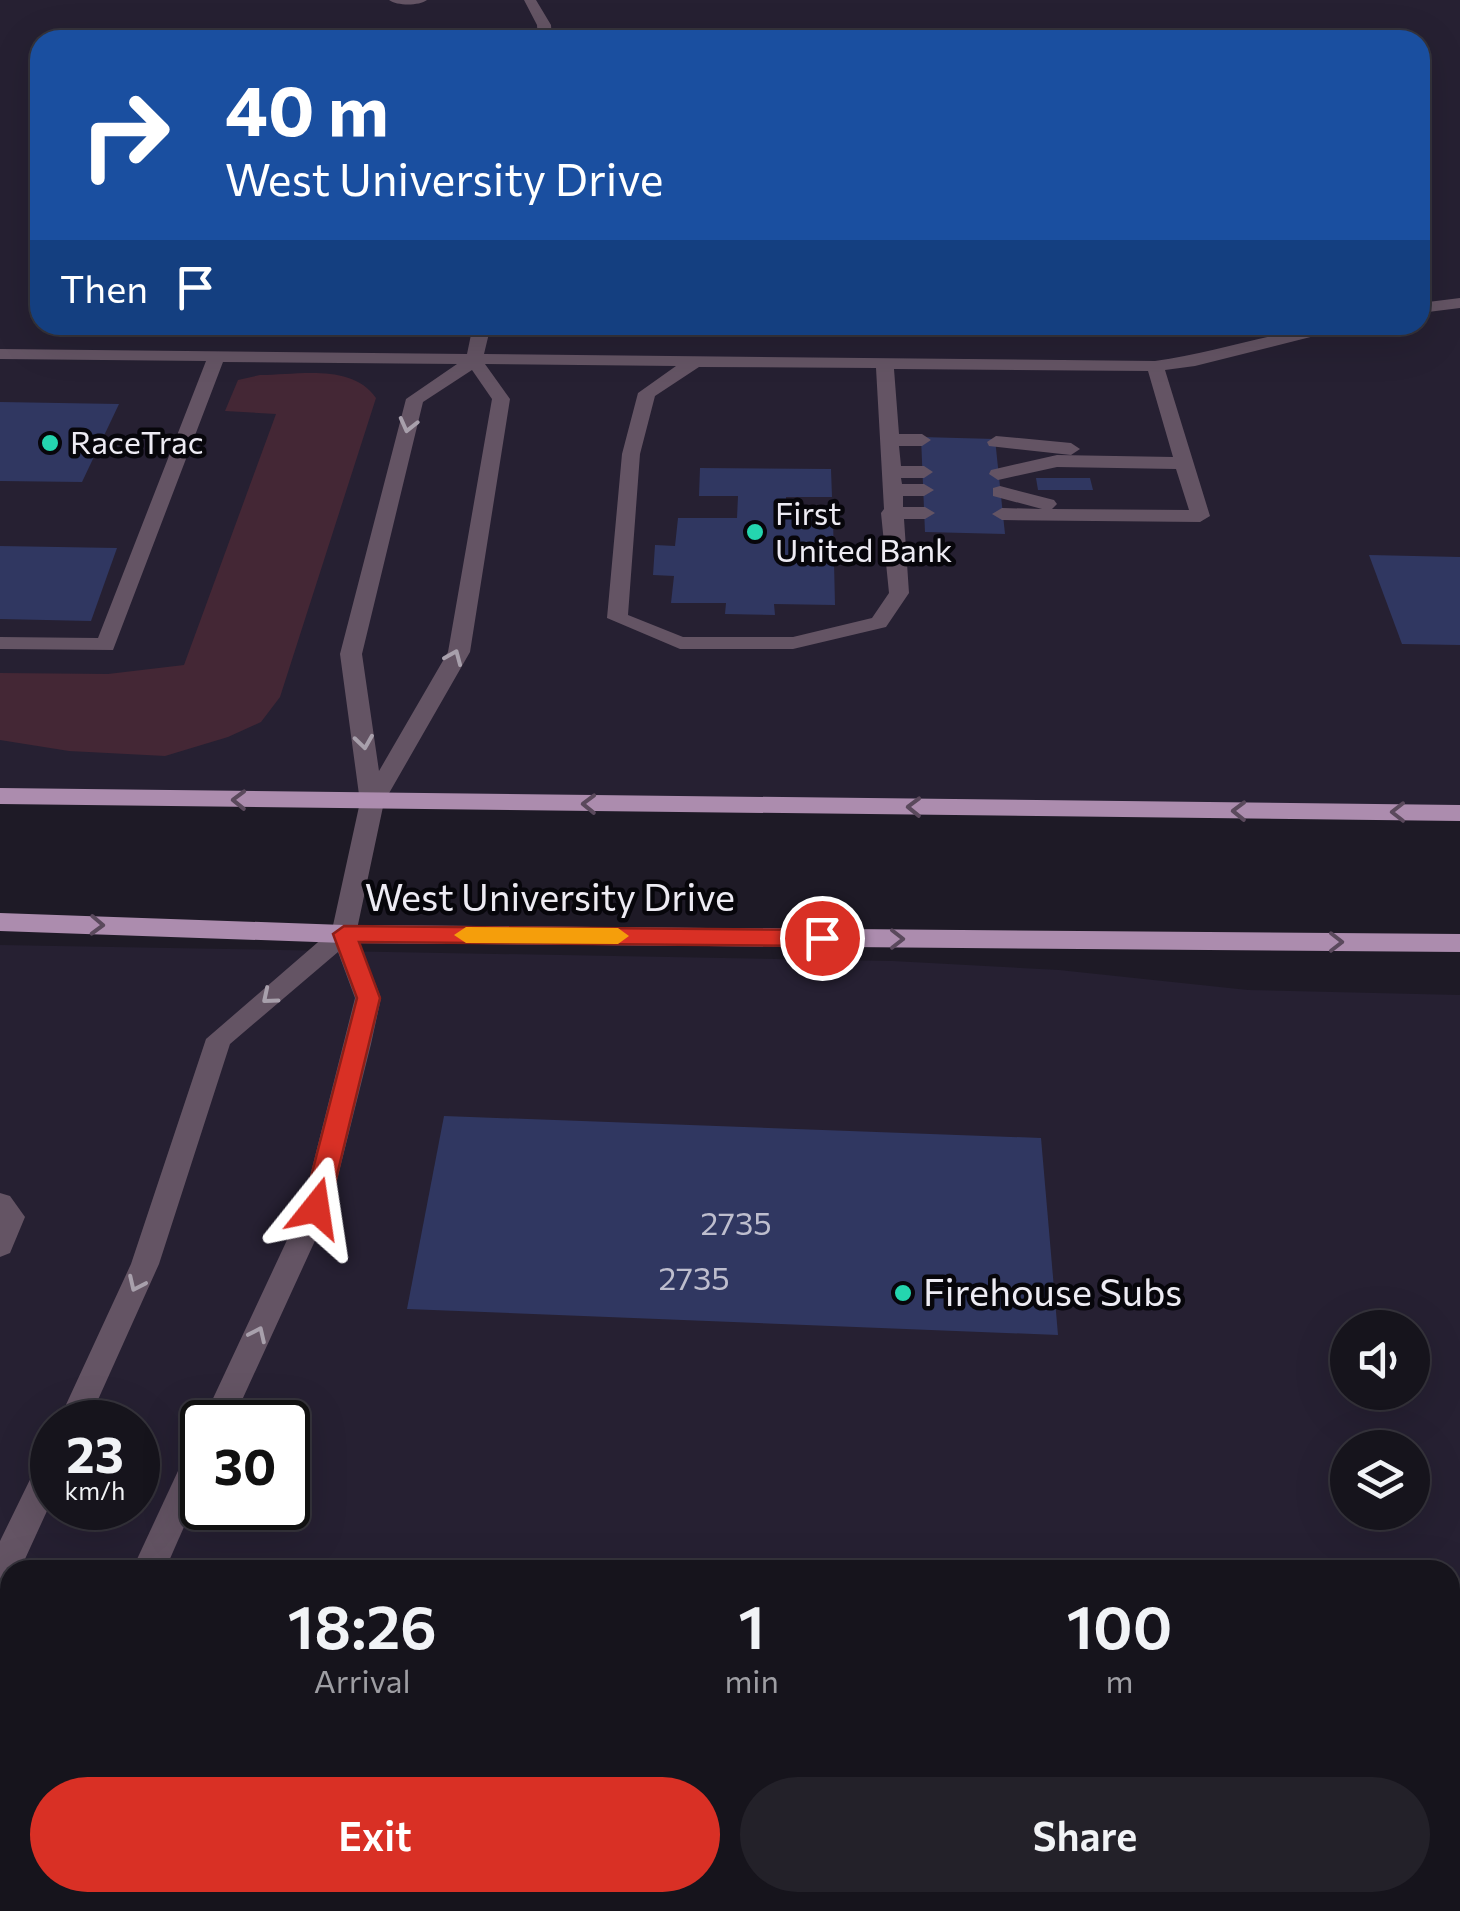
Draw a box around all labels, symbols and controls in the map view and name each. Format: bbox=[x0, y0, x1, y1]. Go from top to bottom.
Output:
text: 40 m bbox=[225, 65, 389, 150]
icon: right bbox=[60, 70, 190, 200]
text: West University Drive bbox=[225, 150, 663, 205]
icon: arrive bbox=[168, 260, 223, 315]
text: Then bbox=[60, 264, 148, 311]
one-way arrow bbox=[399, 416, 420, 433]
place label: RaceTrac bbox=[70, 421, 204, 461]
marker: RaceTrac bbox=[39, 432, 61, 454]
place label: First United Bank bbox=[775, 492, 952, 569]
marker: First United Bank bbox=[744, 521, 766, 543]
one-way arrow bbox=[443, 649, 463, 667]
one-way arrow bbox=[352, 734, 373, 751]
one-way arrow bbox=[231, 789, 246, 811]
one-way arrow bbox=[580, 793, 596, 815]
one-way arrow bbox=[905, 796, 920, 818]
one-way arrow bbox=[1230, 800, 1246, 821]
one-way arrow bbox=[1390, 801, 1406, 823]
street label: West University Drive bbox=[365, 872, 735, 919]
pin bbox=[780, 896, 865, 981]
icon: arrive bbox=[795, 911, 850, 966]
one-way arrow bbox=[90, 915, 106, 936]
one-way arrow bbox=[889, 928, 905, 949]
one-way arrow bbox=[1328, 931, 1344, 953]
one-way arrow bbox=[263, 985, 281, 1003]
position arrow bbox=[264, 1156, 368, 1260]
house number: 2735 bbox=[700, 1202, 772, 1242]
house number: 2735 bbox=[658, 1257, 730, 1297]
place label: Firehouse Subs bbox=[923, 1267, 1182, 1314]
one-way arrow bbox=[128, 1274, 148, 1292]
marker: Firehouse Subs bbox=[892, 1282, 914, 1304]
map controls bbox=[1330, 1310, 1430, 1530]
button: sound bbox=[1330, 1310, 1430, 1410]
one-way arrow bbox=[245, 1326, 265, 1344]
speed limit sign: 30 bbox=[180, 1400, 310, 1530]
text: 23 bbox=[66, 1422, 124, 1483]
button: layers bbox=[1330, 1430, 1430, 1530]
text: km/h bbox=[65, 1475, 125, 1505]
text: 18:26 bbox=[288, 1588, 437, 1661]
text: 1 bbox=[738, 1588, 765, 1661]
text: 100 bbox=[1066, 1588, 1172, 1661]
text: Arrival bbox=[314, 1660, 411, 1700]
text: min bbox=[724, 1660, 779, 1700]
text: m bbox=[1105, 1660, 1133, 1700]
button: Exit bbox=[30, 1777, 720, 1892]
button: Share bbox=[740, 1777, 1430, 1892]

